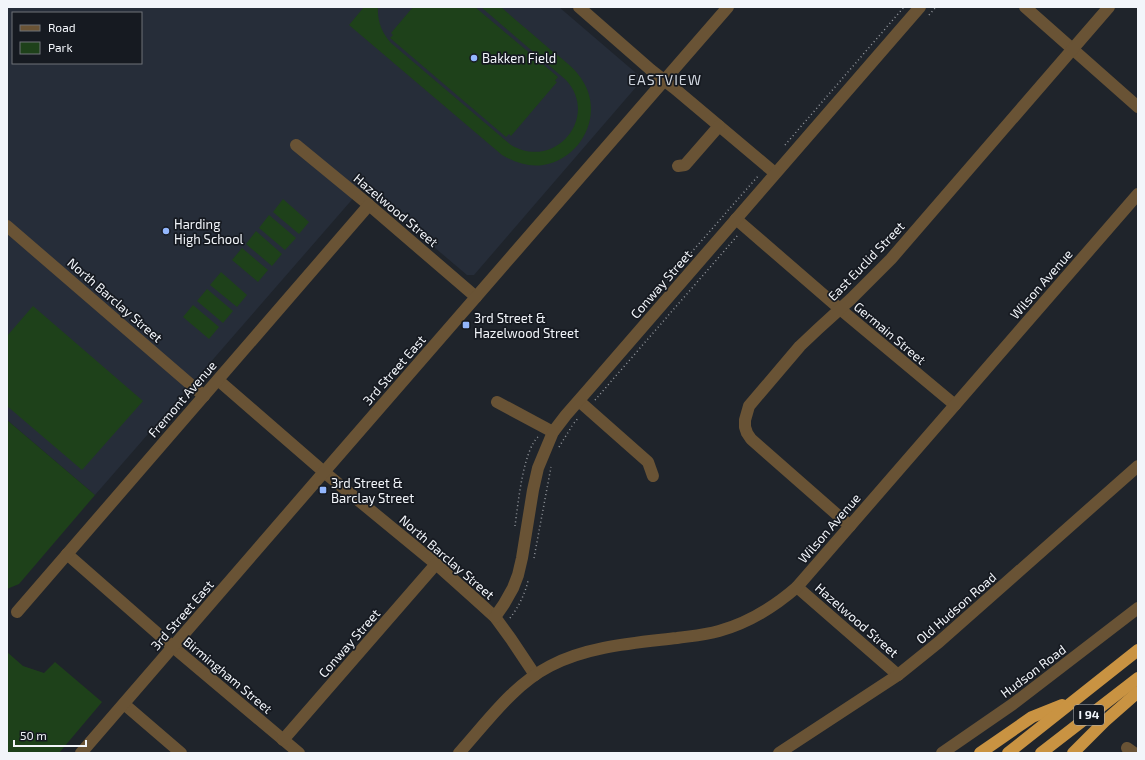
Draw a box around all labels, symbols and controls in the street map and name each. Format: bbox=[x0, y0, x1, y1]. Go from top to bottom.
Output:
legend bbox=[12, 12, 142, 64]
text: Road bbox=[48, 20, 76, 34]
text: Park bbox=[48, 40, 73, 54]
place label: Bakken Field bbox=[482, 50, 556, 66]
marker: Bakken Field bbox=[469, 53, 479, 63]
district label: EASTVIEW bbox=[628, 71, 702, 88]
street label: Hazelwood Street bbox=[351, 170, 441, 250]
place label: Harding High School bbox=[174, 216, 244, 247]
street label: East Euclid Street bbox=[824, 218, 908, 304]
marker: Harding High School bbox=[161, 226, 171, 236]
street label: Conway Street bbox=[627, 246, 695, 322]
street label: Wilson Avenue bbox=[1006, 246, 1076, 322]
street label: North Barclay Street bbox=[64, 254, 166, 346]
street label: Germain Street bbox=[851, 298, 929, 368]
place label: 3rd Street & Hazelwood Street bbox=[474, 310, 579, 341]
marker: 3rd Street & Hazelwood Street bbox=[461, 320, 471, 330]
street label: 3rd Street East bbox=[359, 332, 429, 408]
street label: Fremont Avenue bbox=[144, 357, 220, 441]
place label: 3rd Street & Barclay Street bbox=[331, 475, 414, 506]
marker: 3rd Street & Barclay Street bbox=[318, 485, 328, 495]
street label: Wilson Avenue bbox=[794, 490, 864, 566]
street label: North Barclay Street bbox=[396, 511, 498, 603]
street label: Old Hudson Road bbox=[913, 569, 999, 647]
street label: 3rd Street East bbox=[147, 577, 217, 653]
street label: Hazelwood Street bbox=[812, 580, 902, 661]
street label: Conway Street bbox=[315, 605, 383, 681]
street label: Birmingham Street bbox=[180, 633, 276, 717]
street label: Hudson Road bbox=[997, 641, 1069, 701]
road number: I 94 bbox=[1074, 705, 1104, 725]
scale bar bbox=[14, 722, 86, 748]
text: 50 m bbox=[20, 728, 47, 742]

